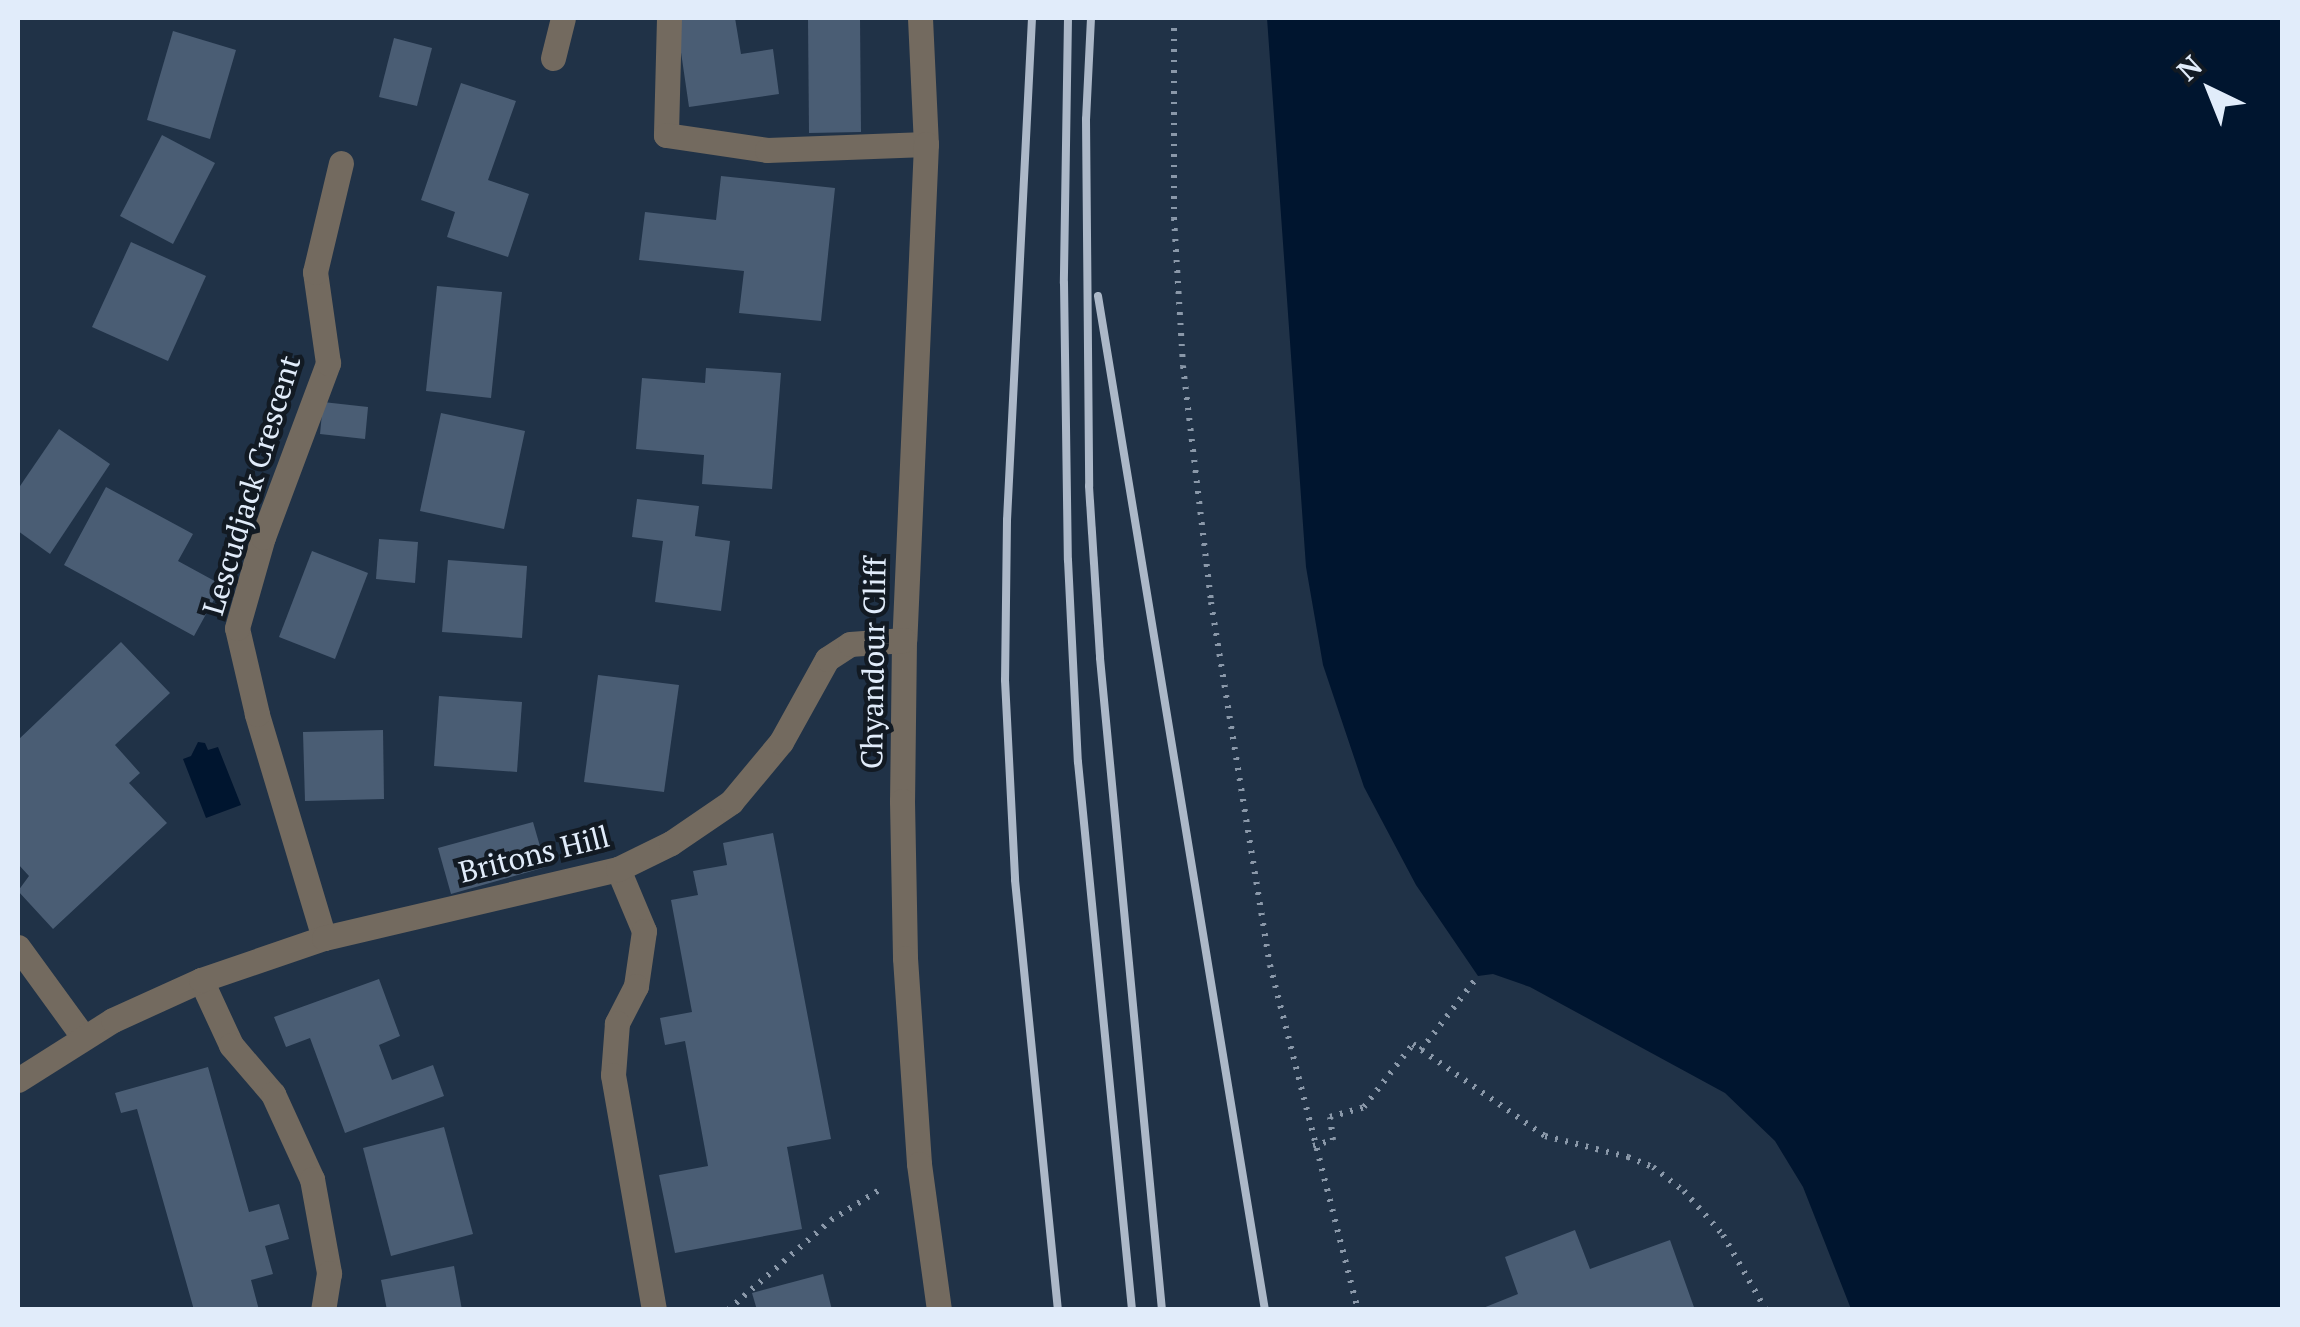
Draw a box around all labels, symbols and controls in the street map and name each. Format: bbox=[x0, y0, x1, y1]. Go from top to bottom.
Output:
north arrow bbox=[2160, 40, 2260, 140]
text: N bbox=[2169, 47, 2210, 88]
street label: Lescudjack Crescent bbox=[194, 351, 308, 619]
street label: Chyandour Cliff bbox=[853, 557, 893, 769]
street label: Britons Hill bbox=[455, 818, 613, 890]

